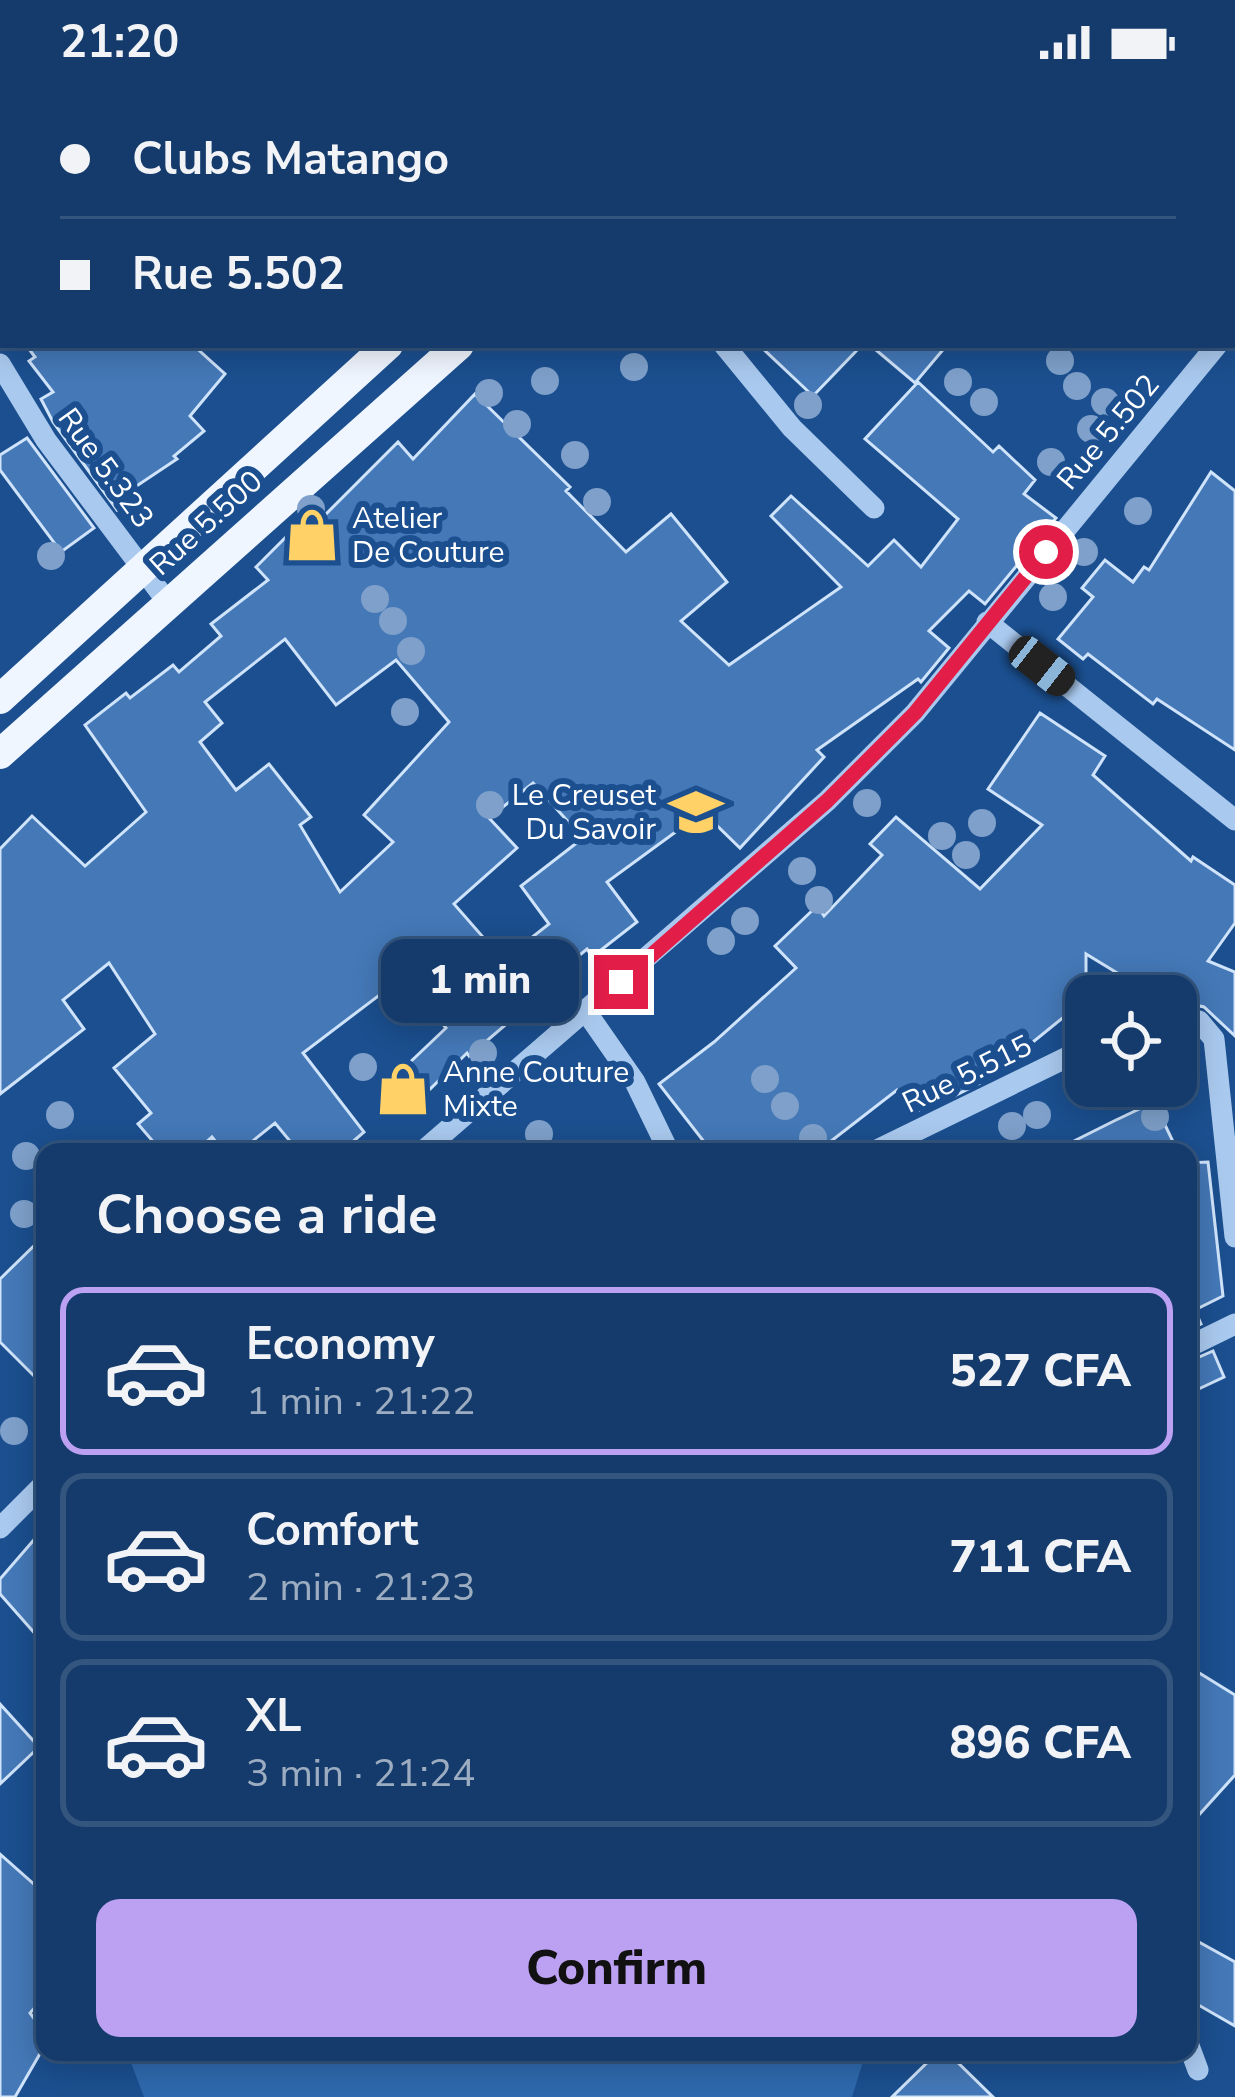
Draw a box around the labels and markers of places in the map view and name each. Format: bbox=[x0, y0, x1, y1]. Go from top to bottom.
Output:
place label: Atelier De Couture bbox=[352, 498, 504, 573]
shop icon: Atelier De Couture bbox=[283, 506, 341, 564]
place label: Le Creuset Du Savoir bbox=[512, 775, 656, 850]
school or university icon: Le Creuset Du Savoir bbox=[667, 783, 725, 841]
place label: Anne Couture Mixte bbox=[443, 1052, 629, 1127]
shop icon: Anne Couture Mixte bbox=[374, 1060, 432, 1118]

